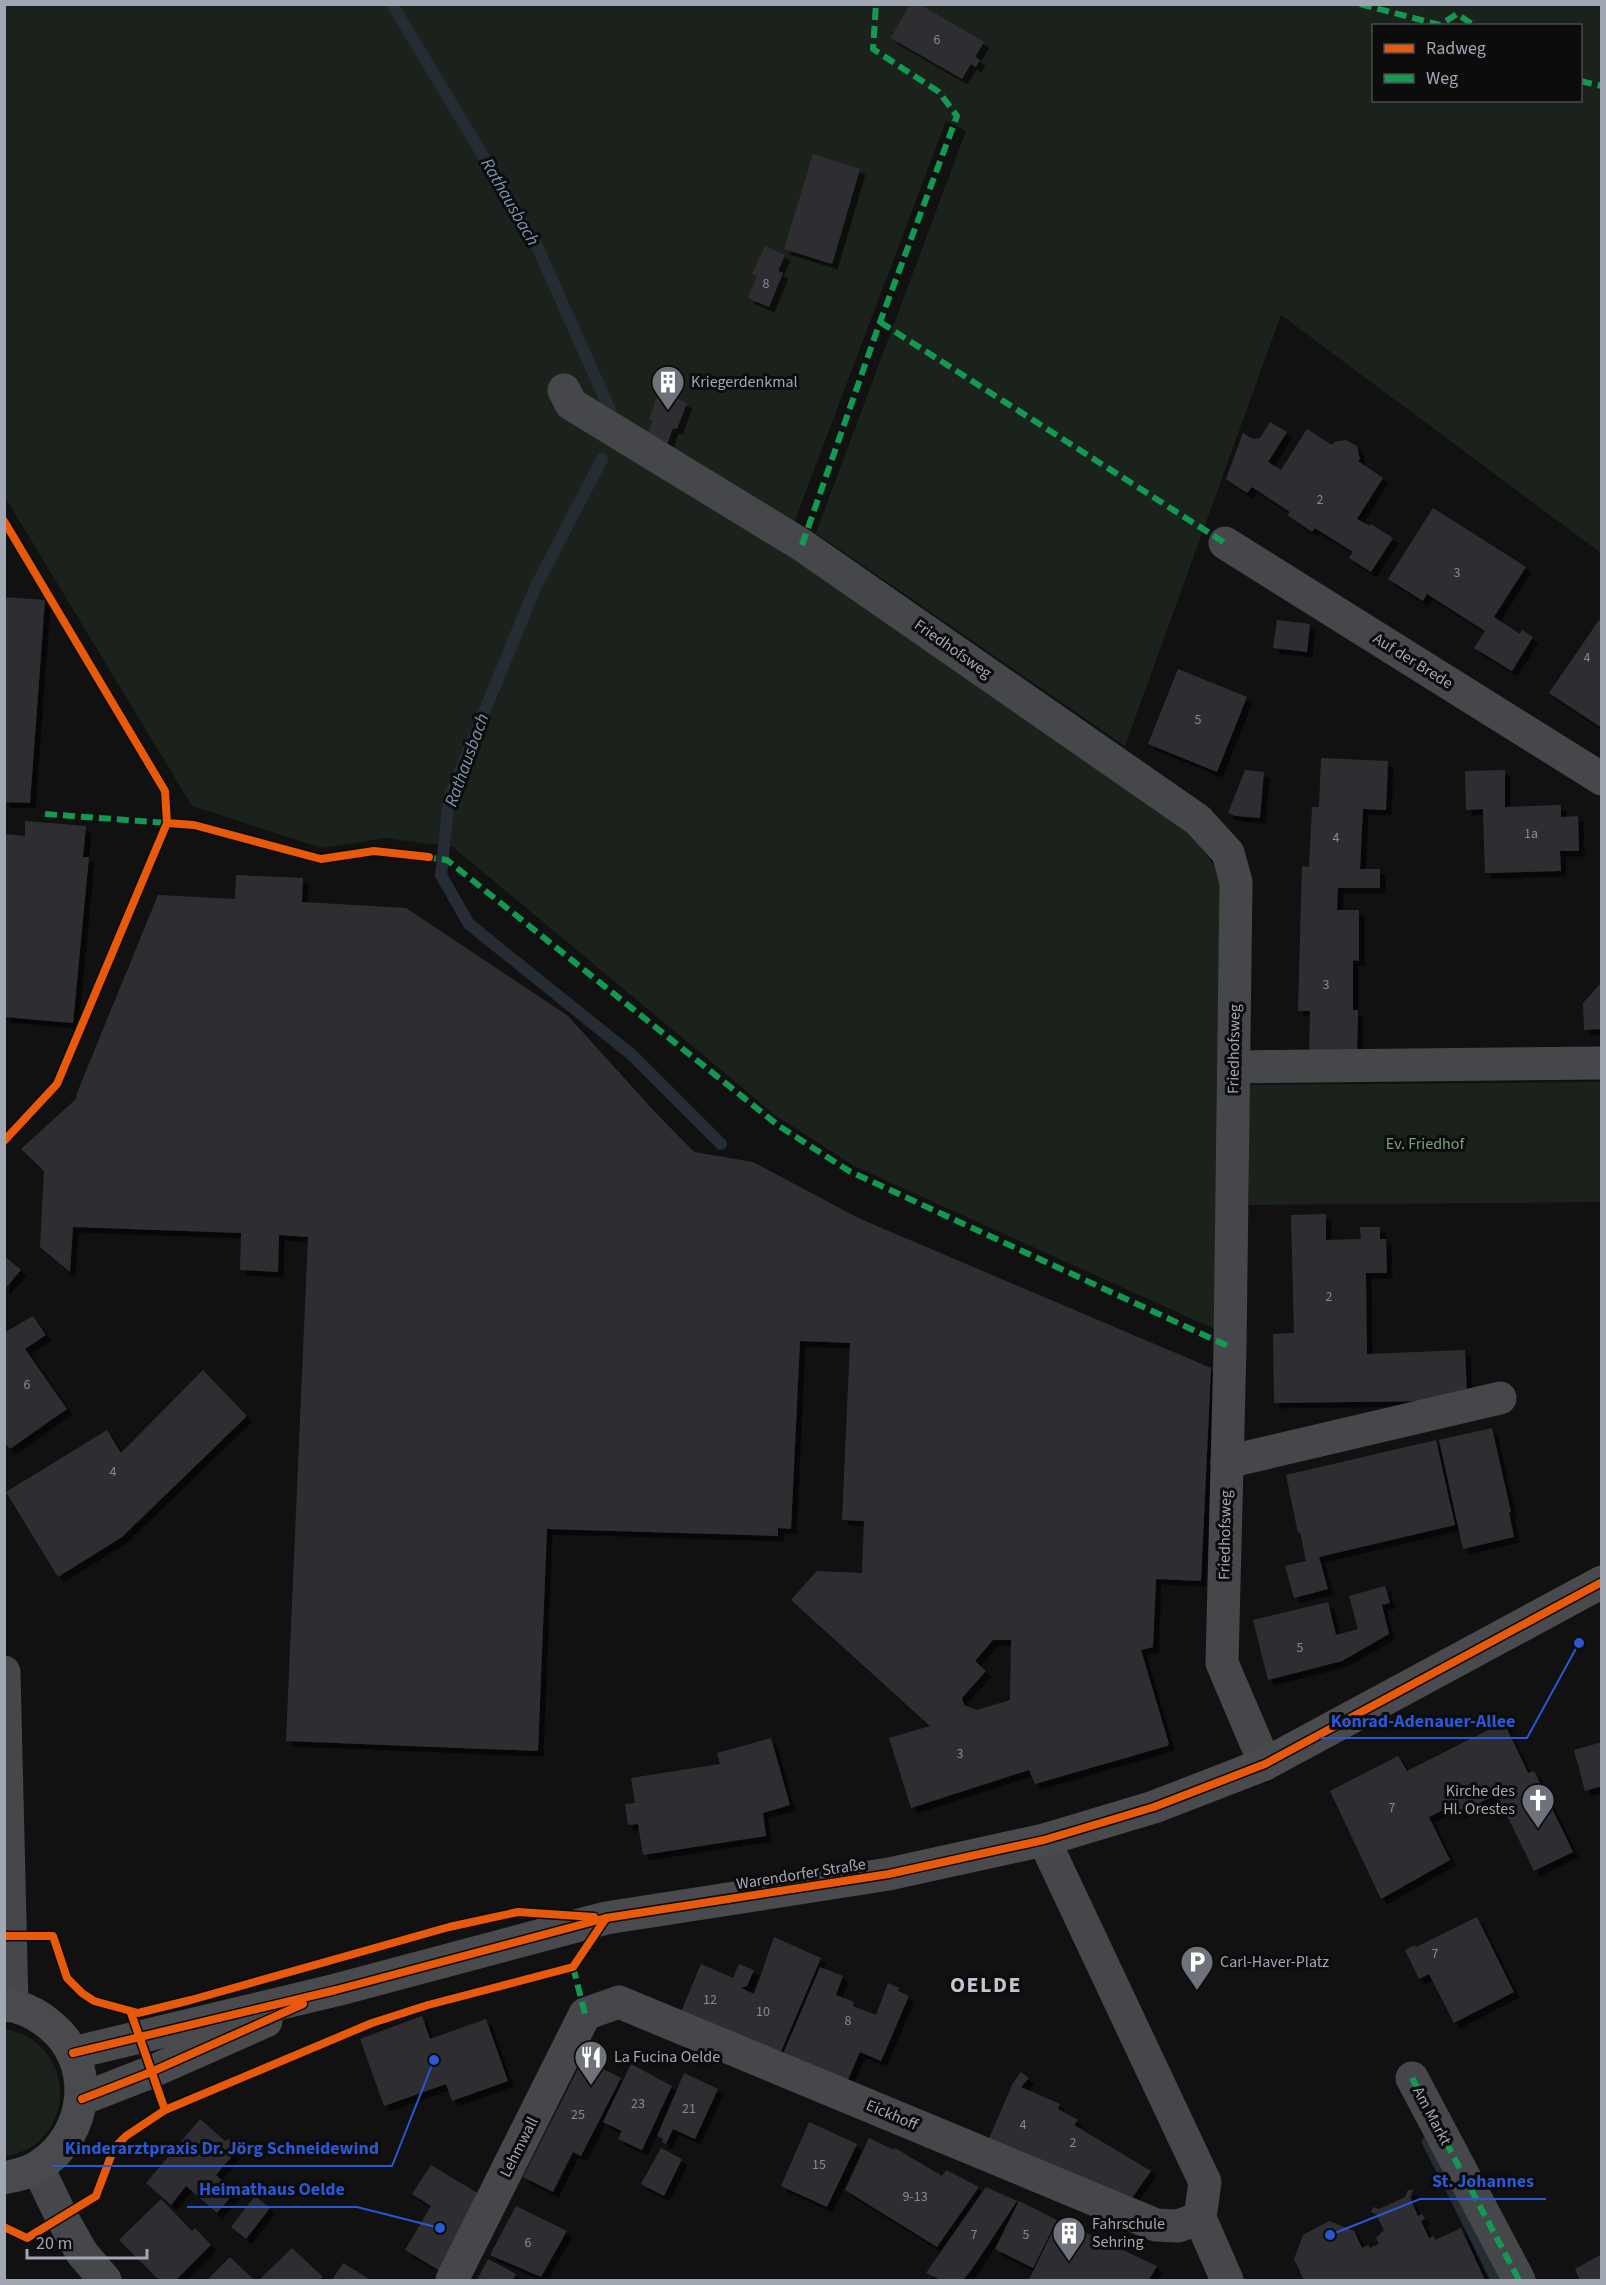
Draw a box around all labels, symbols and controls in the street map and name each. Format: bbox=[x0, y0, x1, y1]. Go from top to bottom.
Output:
legend bbox=[1372, 24, 1582, 102]
house number: 6 bbox=[934, 30, 941, 50]
text: Radweg bbox=[1426, 36, 1486, 61]
text: Weg bbox=[1426, 66, 1458, 91]
water label: Rathausbach bbox=[475, 154, 545, 250]
house number: 8 bbox=[763, 274, 770, 294]
building icon: Kriegerdenkmal bbox=[650, 364, 686, 411]
place label: Kriegerdenkmal bbox=[691, 371, 798, 393]
house number: 2 bbox=[1317, 490, 1324, 510]
house number: 3 bbox=[1454, 563, 1461, 583]
street label: Friedhofsweg bbox=[910, 614, 996, 684]
street label: Auf der Brede bbox=[1369, 628, 1457, 694]
house number: 4 bbox=[1584, 648, 1591, 668]
water label: Rathausbach bbox=[439, 710, 495, 810]
house number: 5 bbox=[1195, 710, 1202, 730]
house number: 1a bbox=[1524, 824, 1538, 844]
house number: 4 bbox=[1333, 828, 1340, 848]
house number: 3 bbox=[1323, 975, 1330, 995]
street label: Friedhofsweg bbox=[1222, 1004, 1246, 1094]
park label: Ev. Friedhof bbox=[1386, 1133, 1465, 1155]
house number: 2 bbox=[1326, 1287, 1333, 1307]
house number: 6 bbox=[24, 1375, 31, 1395]
house number: 4 bbox=[110, 1462, 117, 1482]
street label: Friedhofsweg bbox=[1213, 1490, 1237, 1580]
house number: 5 bbox=[1297, 1638, 1304, 1658]
callout: Konrad-Adenauer-Allee bbox=[1319, 1702, 1527, 1738]
text: Konrad-Adenauer-Allee bbox=[1331, 1709, 1515, 1734]
house number: 3 bbox=[957, 1744, 964, 1764]
place label: Kirche des Hl. Orestes bbox=[1443, 1780, 1515, 1820]
church icon: Kirche des Hl. Orestes bbox=[1520, 1782, 1556, 1829]
house number: 7 bbox=[1389, 1798, 1396, 1818]
street label: Warendorfer Straße bbox=[735, 1853, 867, 1895]
parking icon: Carl-Haver-Platz bbox=[1179, 1944, 1215, 1991]
house number: 7 bbox=[1432, 1944, 1439, 1964]
place label: Carl-Haver-Platz bbox=[1220, 1951, 1329, 1973]
district label: OELDE bbox=[950, 1969, 1022, 2001]
house number: 12 bbox=[703, 1990, 717, 2010]
house number: 10 bbox=[756, 2002, 770, 2022]
house number: 8 bbox=[845, 2011, 852, 2031]
restaurant icon: La Fucina Oelde bbox=[573, 2039, 609, 2086]
place label: La Fucina Oelde bbox=[614, 2046, 720, 2068]
street label: Am Markt bbox=[1407, 2083, 1457, 2150]
house number: 23 bbox=[631, 2094, 645, 2114]
street label: Eickhoff bbox=[863, 2094, 922, 2136]
house number: 21 bbox=[682, 2099, 696, 2119]
house number: 25 bbox=[571, 2105, 585, 2125]
street label: Lehmwall bbox=[494, 2113, 544, 2181]
house number: 4 bbox=[1020, 2115, 1027, 2135]
callout: Kinderarztpraxis Dr. Jörg Schneidewind bbox=[53, 2130, 392, 2166]
house number: 2 bbox=[1070, 2133, 1077, 2153]
text: Kinderarztpraxis Dr. Jörg Schneidewind bbox=[65, 2136, 379, 2161]
house number: 15 bbox=[812, 2155, 826, 2175]
callout: St. Johannes bbox=[1420, 2163, 1546, 2199]
text: St. Johannes bbox=[1432, 2169, 1534, 2194]
callout: Heimathaus Oelde bbox=[187, 2171, 357, 2207]
text: Heimathaus Oelde bbox=[199, 2177, 345, 2202]
house number: 9-13 bbox=[902, 2187, 928, 2207]
place label: Fahrschule Sehring bbox=[1092, 2213, 1165, 2253]
building icon: Fahrschule Sehring bbox=[1051, 2215, 1087, 2262]
scale bar bbox=[27, 2222, 147, 2260]
house number: 7 bbox=[971, 2225, 978, 2245]
house number: 5 bbox=[1023, 2225, 1030, 2245]
text: 20 m bbox=[36, 2231, 72, 2256]
house number: 6 bbox=[525, 2233, 532, 2253]

